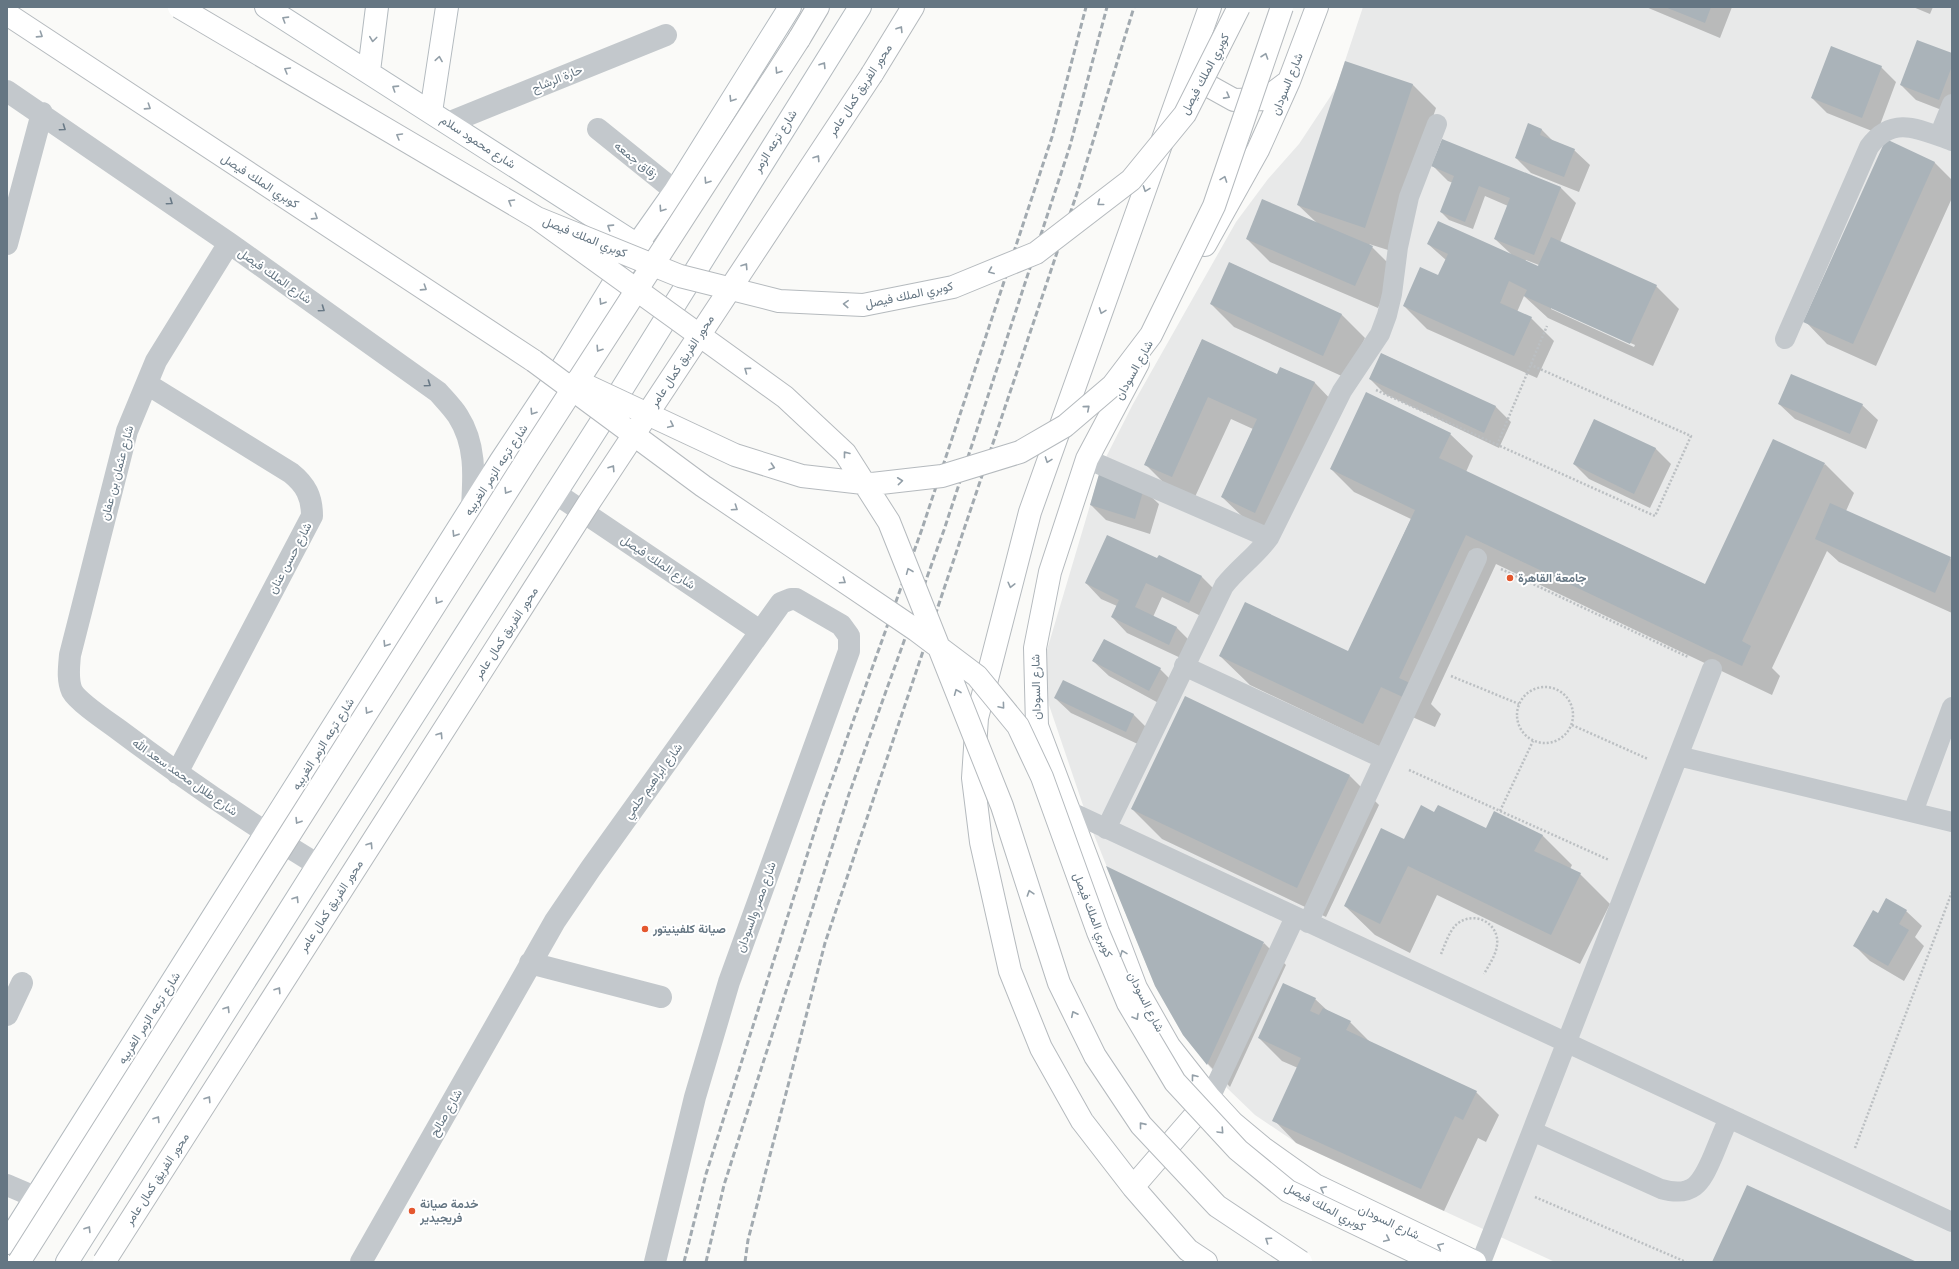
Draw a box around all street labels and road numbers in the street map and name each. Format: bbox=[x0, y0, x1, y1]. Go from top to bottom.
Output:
street label: كوبري الملك فيصل bbox=[1178, 31, 1235, 118]
street label: محور الفريق كمال عامر bbox=[825, 41, 896, 140]
street label: شارع السودان bbox=[1268, 51, 1308, 118]
street label: حارة الرشاح bbox=[530, 62, 585, 97]
street label: شارع ترعه الزمر bbox=[750, 107, 801, 177]
street label: شارع محمود سلام bbox=[437, 113, 518, 173]
street label: زقاق جمعه bbox=[611, 138, 660, 182]
street label: كوبري الملك فيصل bbox=[217, 151, 301, 214]
street label: كوبري الملك فيصل bbox=[540, 214, 629, 263]
street label: شارع الملك فيصل bbox=[234, 245, 314, 308]
street label: كوبري الملك فيصل bbox=[864, 279, 955, 314]
street label: محور الفريق كمال عامر bbox=[647, 312, 718, 411]
street label: شارع السودان bbox=[1112, 338, 1158, 403]
street label: شارع ترعه الزمر الغربيه bbox=[461, 422, 532, 519]
street label: شارع عثمان بن عفان bbox=[98, 424, 138, 523]
street label: شارع حسن عنان bbox=[265, 520, 316, 597]
street label: شارع الملك فيصل bbox=[617, 532, 698, 594]
street label: محور الفريق كمال عامر bbox=[471, 584, 542, 683]
street label: شارع السودان bbox=[1028, 654, 1046, 720]
street label: شارع ترعه الزمر الغربيه bbox=[289, 695, 359, 794]
street label: شارع طلال محمد سعد الله bbox=[129, 735, 240, 820]
street label: شارع ابراهيم حلمي bbox=[621, 740, 688, 823]
street label: محور الفريق كمال عامر bbox=[296, 857, 367, 956]
street label: شارع مصر والسودان bbox=[733, 860, 781, 955]
street label: كوبري الملك فيصل bbox=[1068, 871, 1116, 960]
street label: شارع ترعه الزمر الغربيه bbox=[115, 969, 185, 1068]
street label: شارع السودان bbox=[1123, 970, 1167, 1035]
street label: شارع صالح bbox=[427, 1087, 467, 1140]
street label: محور الفريق كمال عامر bbox=[122, 1130, 193, 1229]
street label: كوبري الملك فيصل bbox=[1281, 1180, 1368, 1237]
street label: شارع السودان bbox=[1355, 1202, 1422, 1244]

